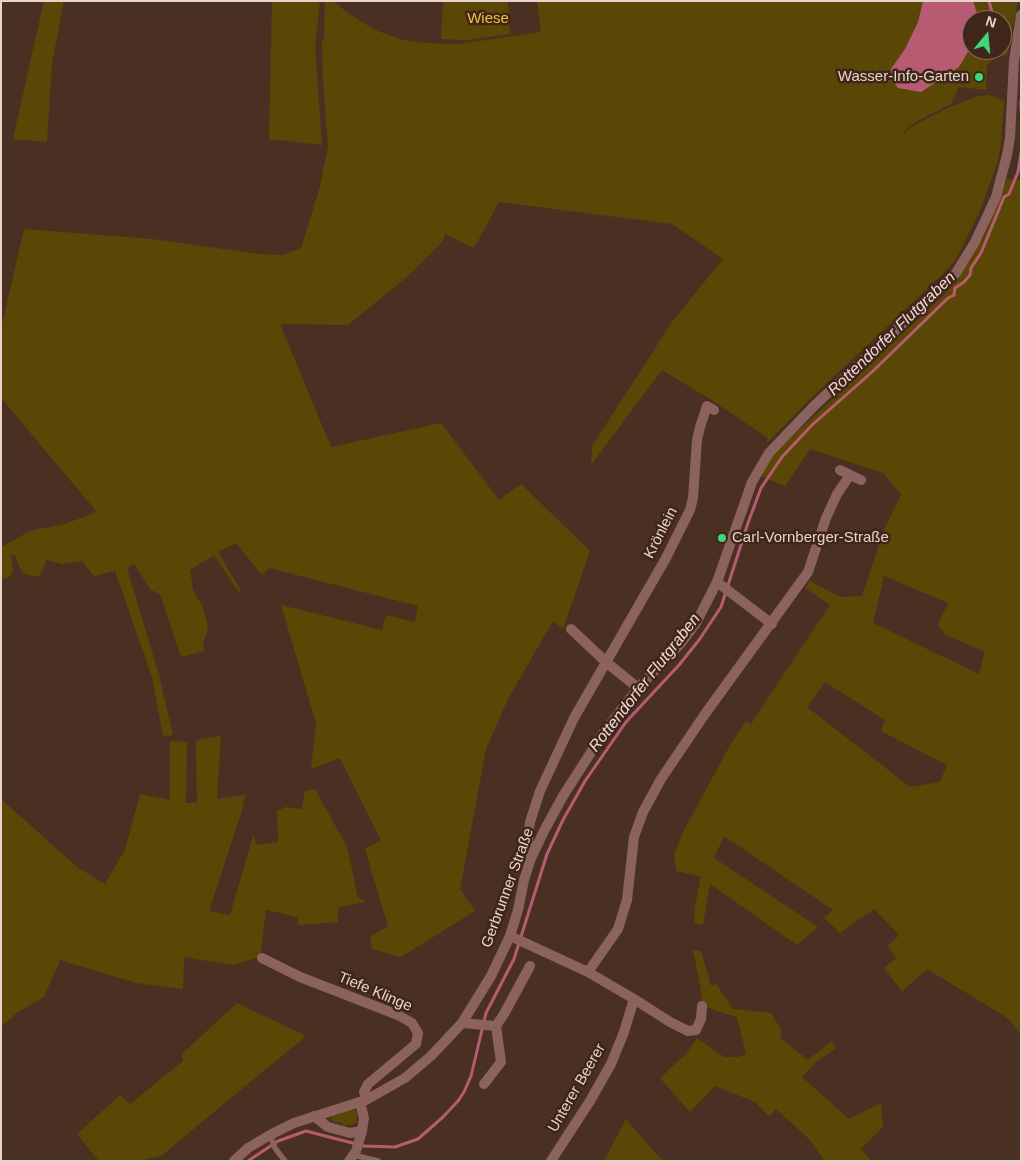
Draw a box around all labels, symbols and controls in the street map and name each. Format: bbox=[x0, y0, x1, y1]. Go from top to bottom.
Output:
park label: Wiese bbox=[467, 10, 509, 28]
north arrow bbox=[962, 10, 1012, 60]
text: N bbox=[984, 12, 998, 31]
place label: Wasser-Info-Garten bbox=[838, 68, 969, 86]
marker: Wasser-Info-Garten bbox=[973, 71, 985, 83]
water label: Rottendorfer Flutgraben bbox=[824, 268, 960, 400]
street label: Krönlein bbox=[640, 504, 682, 562]
place label: Carl-Vornberger-Straße bbox=[732, 529, 889, 547]
marker: Carl-Vornberger-Straße bbox=[716, 532, 728, 544]
water label: Rottendorfer Flutgraben bbox=[585, 610, 705, 756]
street label: Gerbrunner Straße bbox=[478, 826, 538, 950]
street label: Tiefe Klinge bbox=[335, 968, 415, 1016]
street label: Unterer Beerer bbox=[544, 1041, 610, 1135]

